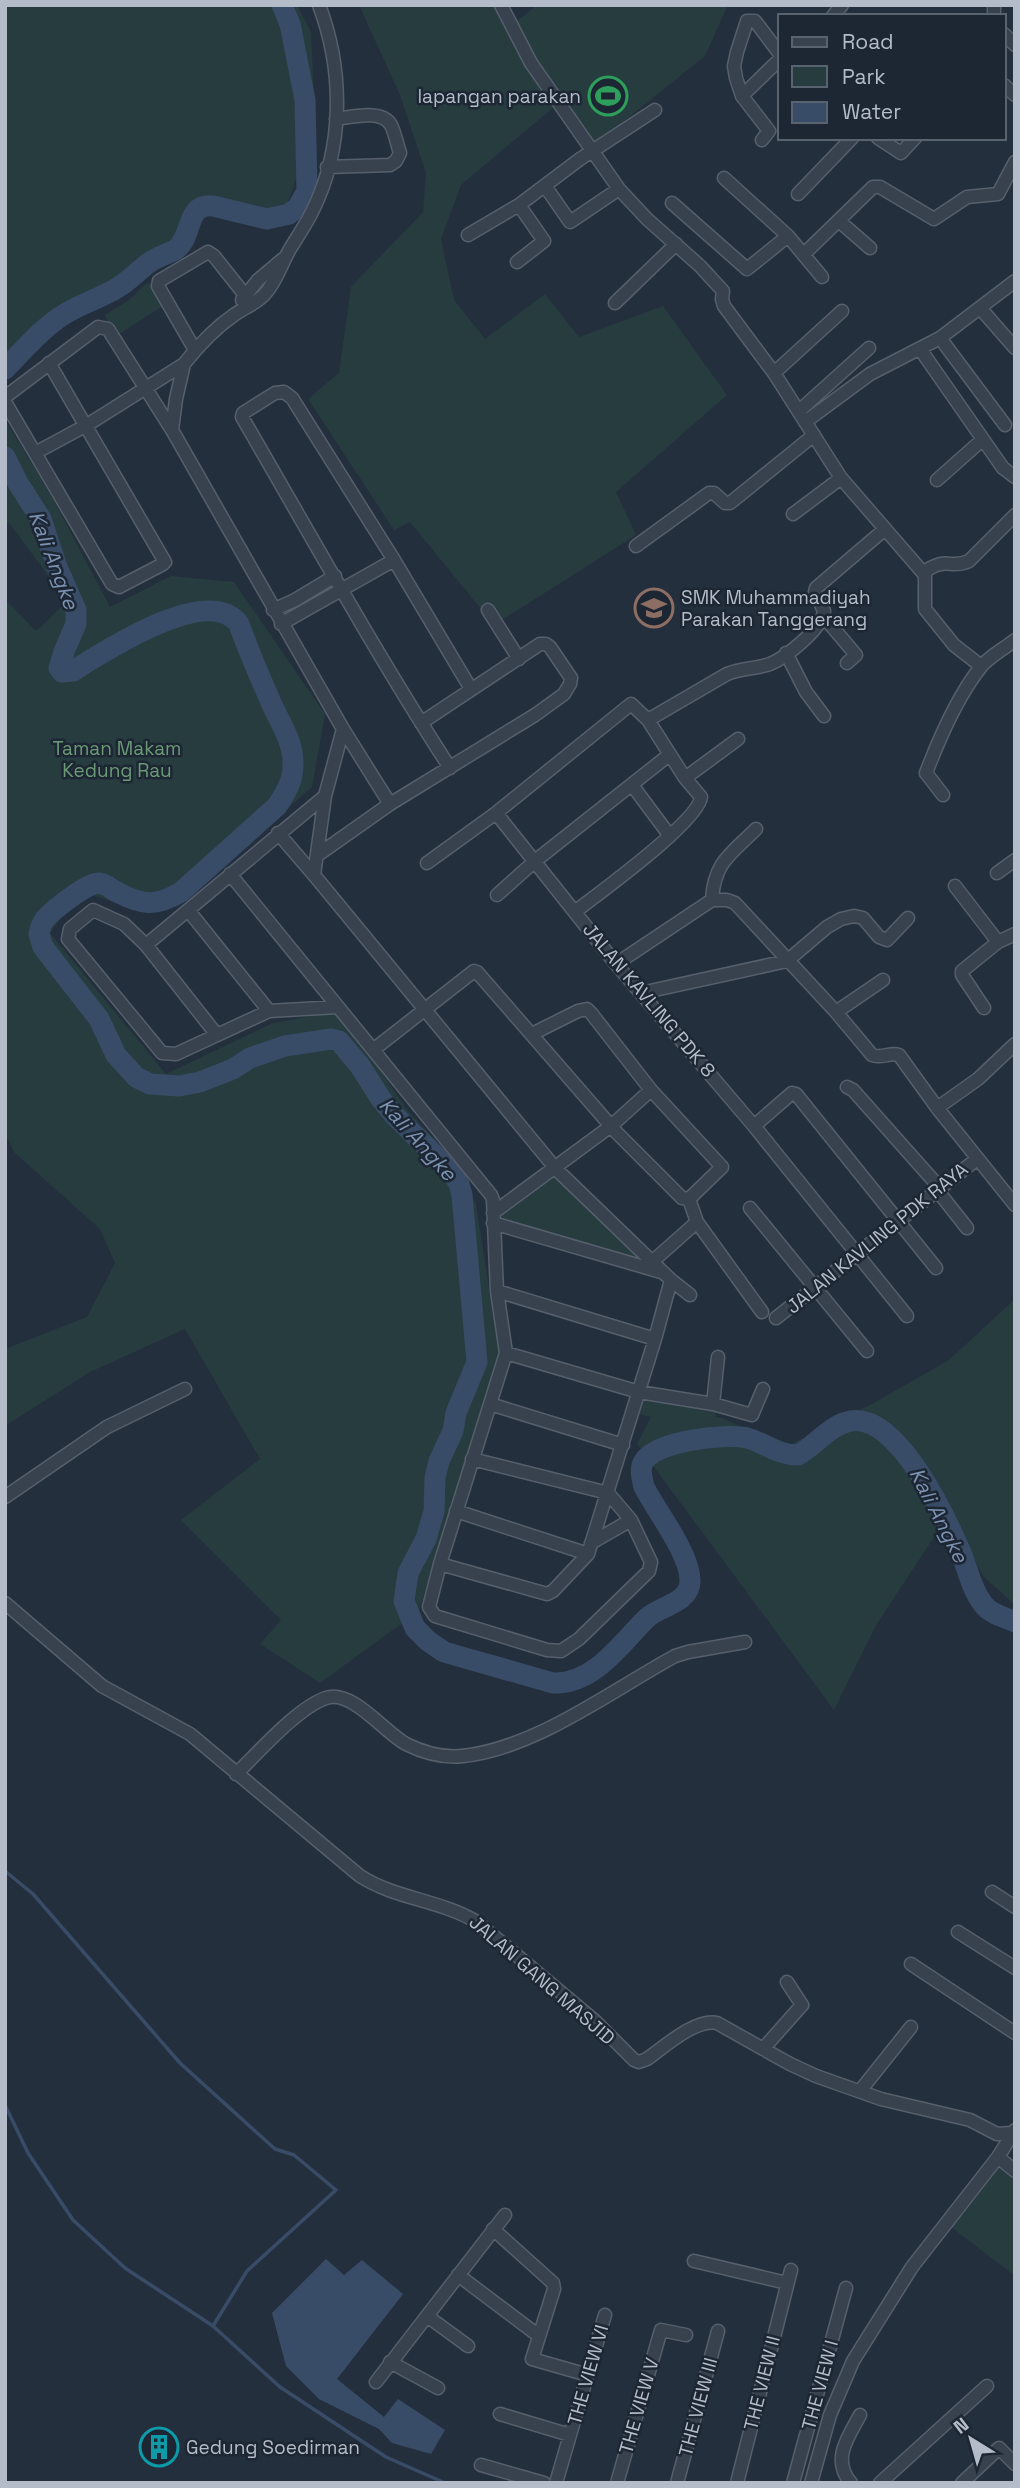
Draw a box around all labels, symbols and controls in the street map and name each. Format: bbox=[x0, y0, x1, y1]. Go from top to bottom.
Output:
legend bbox=[778, 14, 1006, 140]
text: Road bbox=[842, 28, 894, 55]
text: Park bbox=[842, 63, 886, 90]
sports icon: lapangan parakan bbox=[587, 75, 629, 117]
place label: lapangan parakan bbox=[417, 84, 581, 109]
text: Water bbox=[842, 98, 901, 125]
water label: Kali Angke bbox=[23, 507, 86, 614]
place label: SMK Muhammadiyah Parakan Tanggerang bbox=[681, 585, 871, 632]
school or university icon: SMK Muhammadiyah Parakan Tanggerang bbox=[633, 587, 675, 629]
park label: Taman Makam Kedung Rau bbox=[53, 736, 181, 783]
street label: JALAN KAVLING PDK 8 bbox=[577, 918, 721, 1082]
water label: Kali Angke bbox=[373, 1092, 464, 1187]
street label: JALAN KAVLING PDK RAYA bbox=[781, 1157, 973, 1319]
water label: Kali Angke bbox=[904, 1463, 975, 1568]
street label: JALAN GANG MASJID bbox=[464, 1910, 620, 2050]
street label: THE VIEW VI bbox=[562, 2322, 614, 2428]
street label: THE VIEW II bbox=[738, 2333, 786, 2433]
street label: THE VIEW I bbox=[796, 2337, 844, 2433]
street label: THE VIEW V bbox=[613, 2355, 665, 2457]
street label: THE VIEW III bbox=[673, 2355, 723, 2459]
north arrow bbox=[936, 2404, 1006, 2474]
text: N bbox=[948, 2412, 974, 2440]
building icon: Gedung Soedirman bbox=[138, 2426, 180, 2468]
place label: Gedung Soedirman bbox=[186, 2435, 360, 2460]

